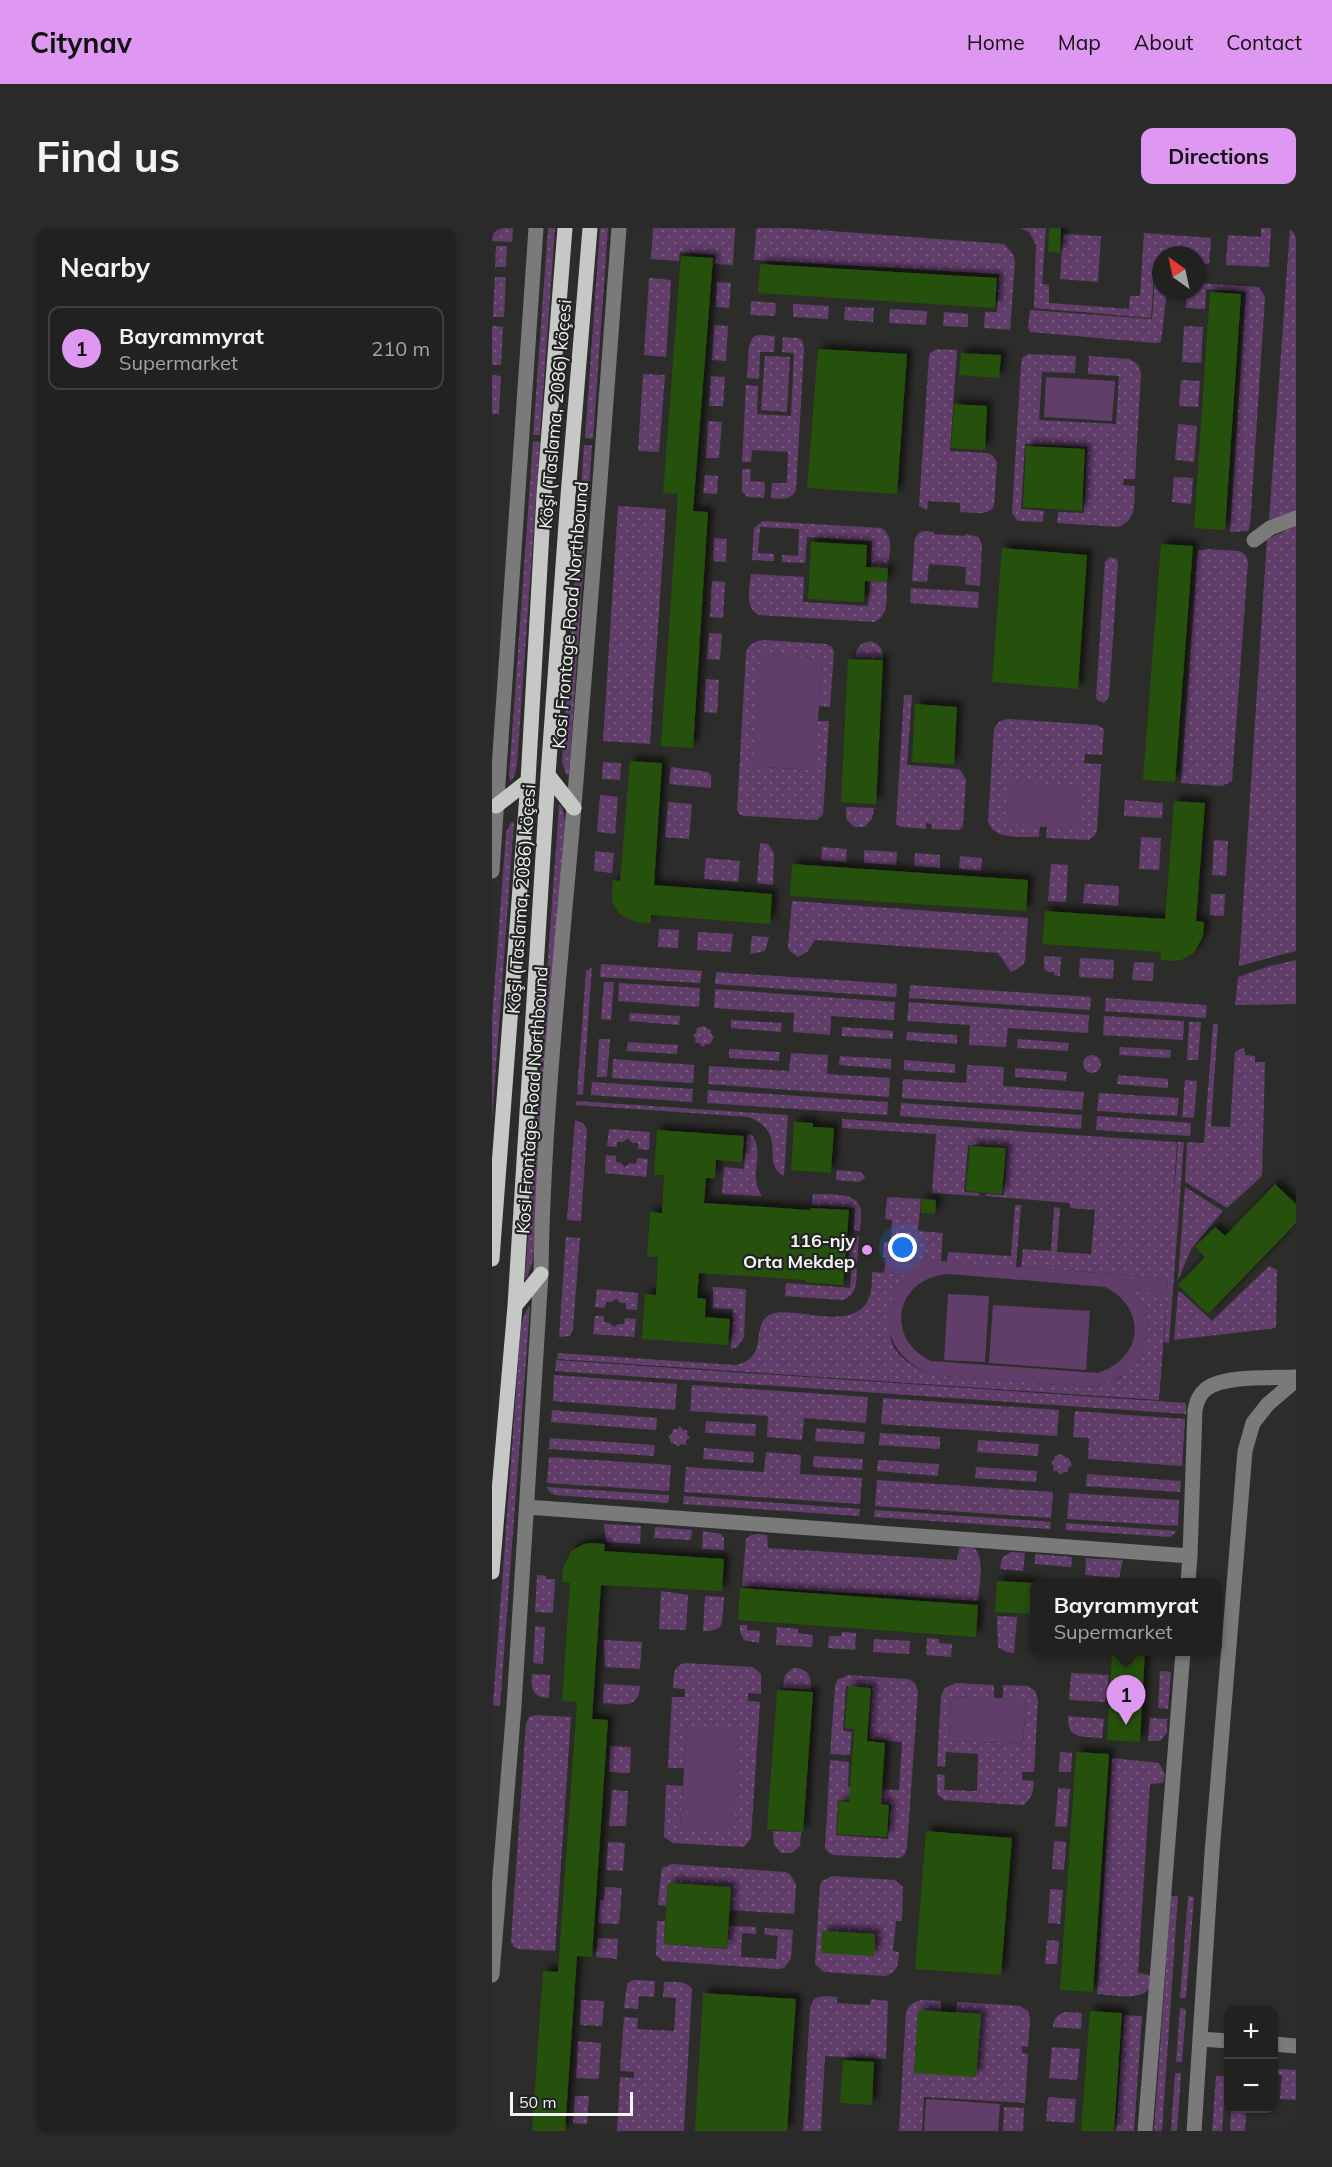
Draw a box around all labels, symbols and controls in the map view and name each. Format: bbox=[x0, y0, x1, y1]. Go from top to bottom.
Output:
text: Citynav bbox=[30, 25, 132, 60]
text: Home bbox=[967, 29, 1025, 55]
text: Map bbox=[1058, 29, 1101, 55]
text: About bbox=[1134, 29, 1193, 55]
text: Contact bbox=[1226, 29, 1302, 55]
button: Directions bbox=[1141, 128, 1296, 184]
text: Find us bbox=[36, 130, 180, 183]
north arrow bbox=[1152, 246, 1206, 300]
text: Nearby bbox=[60, 251, 150, 284]
street label: Köşi (Taslama, 2086) köçesi bbox=[534, 298, 576, 530]
text: Bayrammyrat bbox=[119, 322, 264, 350]
text: 1 bbox=[76, 336, 88, 361]
text: 210 m bbox=[371, 336, 430, 361]
text: Supermarket bbox=[119, 350, 238, 375]
street label: Kosi Frontage Road Northbound bbox=[547, 480, 593, 750]
street label: Köşi (Taslama, 2086) köçesi bbox=[501, 783, 541, 1015]
street label: Kosi Frontage Road Northbound bbox=[511, 965, 553, 1235]
place label: 116-njy Orta Mekdep bbox=[743, 1229, 855, 1273]
your location bbox=[888, 1233, 917, 1262]
marker: 116-njy Orta Mekdep bbox=[860, 1243, 874, 1257]
popup bbox=[1030, 1578, 1222, 1656]
text: Bayrammyrat bbox=[1054, 1591, 1198, 1619]
text: Supermarket bbox=[1054, 1619, 1173, 1644]
pin: 1 bbox=[1106, 1676, 1146, 1725]
map controls bbox=[1224, 2005, 1278, 2113]
button: + bbox=[1224, 2005, 1278, 2059]
button: − bbox=[1224, 2059, 1278, 2113]
scale bar bbox=[510, 2089, 633, 2116]
text: 50 m bbox=[519, 2092, 556, 2112]

